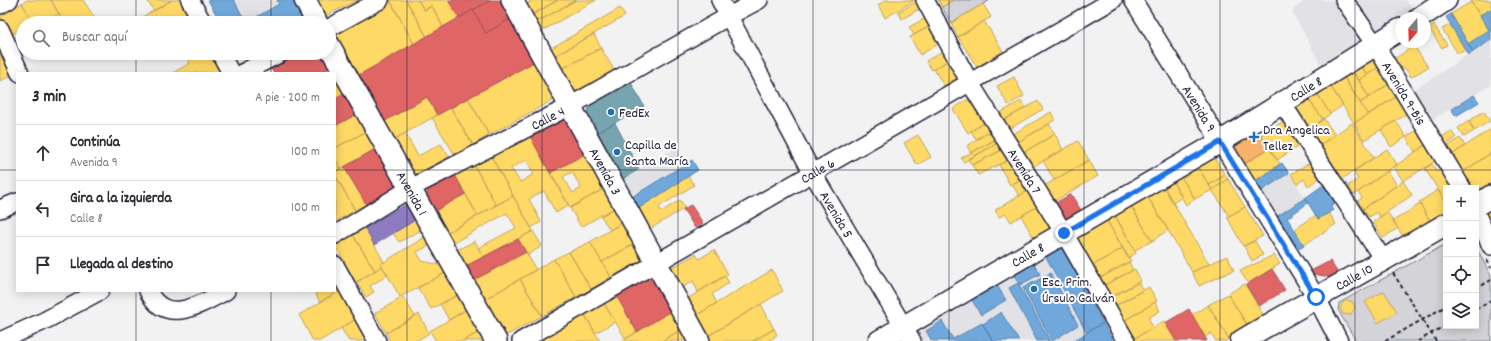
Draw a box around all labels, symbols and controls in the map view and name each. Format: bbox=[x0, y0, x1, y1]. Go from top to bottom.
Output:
north arrow bbox=[1395, 12, 1431, 48]
search box bbox=[16, 16, 336, 60]
icon: search bbox=[30, 27, 52, 49]
text: Buscar aquí bbox=[62, 27, 127, 49]
street label: Avenida 9-Bis bbox=[1376, 58, 1430, 130]
street label: Calle 8 bbox=[1287, 72, 1327, 108]
street label: Avenida 9 bbox=[1176, 82, 1220, 136]
text: 3 min bbox=[32, 86, 66, 110]
text: A pie · 200 m bbox=[255, 89, 320, 108]
street label: Calle 4 bbox=[528, 102, 569, 136]
place label: FedEx bbox=[619, 104, 650, 124]
marker: FedEx bbox=[606, 107, 616, 117]
place label: Dra Angelica Tellez bbox=[1263, 121, 1330, 157]
marker: Dra Angelica Tellez bbox=[1248, 131, 1260, 143]
text: Continúa bbox=[70, 132, 120, 154]
place label: Capilla de Santa María bbox=[625, 136, 689, 172]
icon: ahead bbox=[32, 142, 54, 164]
text: 100 m bbox=[291, 143, 320, 162]
street label: Avenida 3 bbox=[583, 145, 625, 199]
street label: Avenida 7 bbox=[1001, 145, 1045, 199]
marker: Capilla de Santa María bbox=[612, 147, 622, 157]
text: Avenida 9 bbox=[70, 154, 118, 173]
street label: Calle 6 bbox=[798, 154, 839, 190]
street label: Avenida 1 bbox=[390, 168, 431, 220]
map controls bbox=[1443, 185, 1479, 329]
button: + bbox=[1443, 185, 1479, 221]
text: Gira a la izquierda bbox=[70, 188, 171, 210]
street label: Avenida 5 bbox=[813, 188, 857, 242]
icon: left bbox=[32, 198, 54, 220]
text: 100 m bbox=[291, 199, 320, 218]
text: Calle 8 bbox=[70, 210, 103, 229]
button: − bbox=[1443, 221, 1479, 257]
route end bbox=[1055, 224, 1073, 242]
street label: Calle 8 bbox=[1008, 238, 1049, 274]
icon: arrive bbox=[32, 254, 54, 276]
text: Llegada al destino bbox=[70, 254, 173, 276]
button: locate bbox=[1443, 257, 1479, 293]
street label: Calle 10 bbox=[1332, 260, 1377, 297]
place label: Esc. Prim. Úrsulo Galván bbox=[1042, 273, 1114, 309]
marker: Esc. Prim. Úrsulo Galván bbox=[1029, 284, 1039, 294]
route start bbox=[1307, 288, 1325, 306]
button: layers bbox=[1443, 293, 1479, 329]

